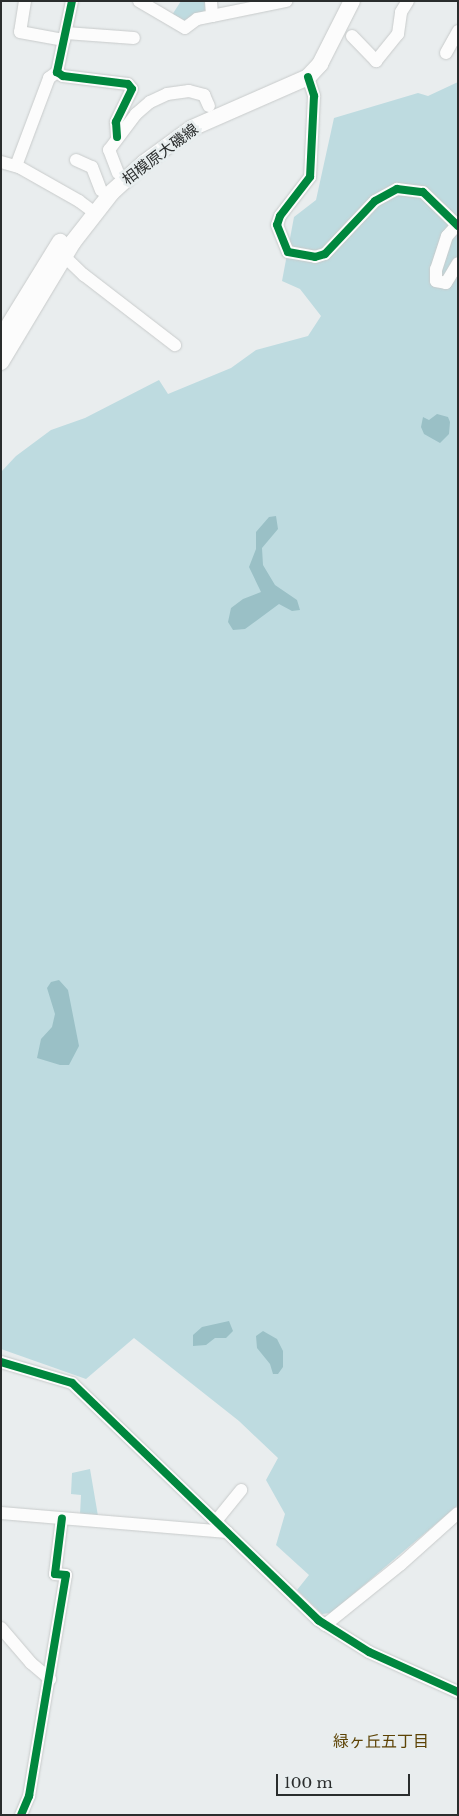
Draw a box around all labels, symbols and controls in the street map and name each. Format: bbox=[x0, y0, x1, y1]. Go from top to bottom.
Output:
street label: 相模原大磯線 bbox=[119, 120, 201, 188]
district label: 緑ヶ丘五丁目 bbox=[333, 1731, 429, 1751]
scale bar bbox=[279, 1764, 413, 1796]
text: 100 m bbox=[284, 1773, 333, 1792]

